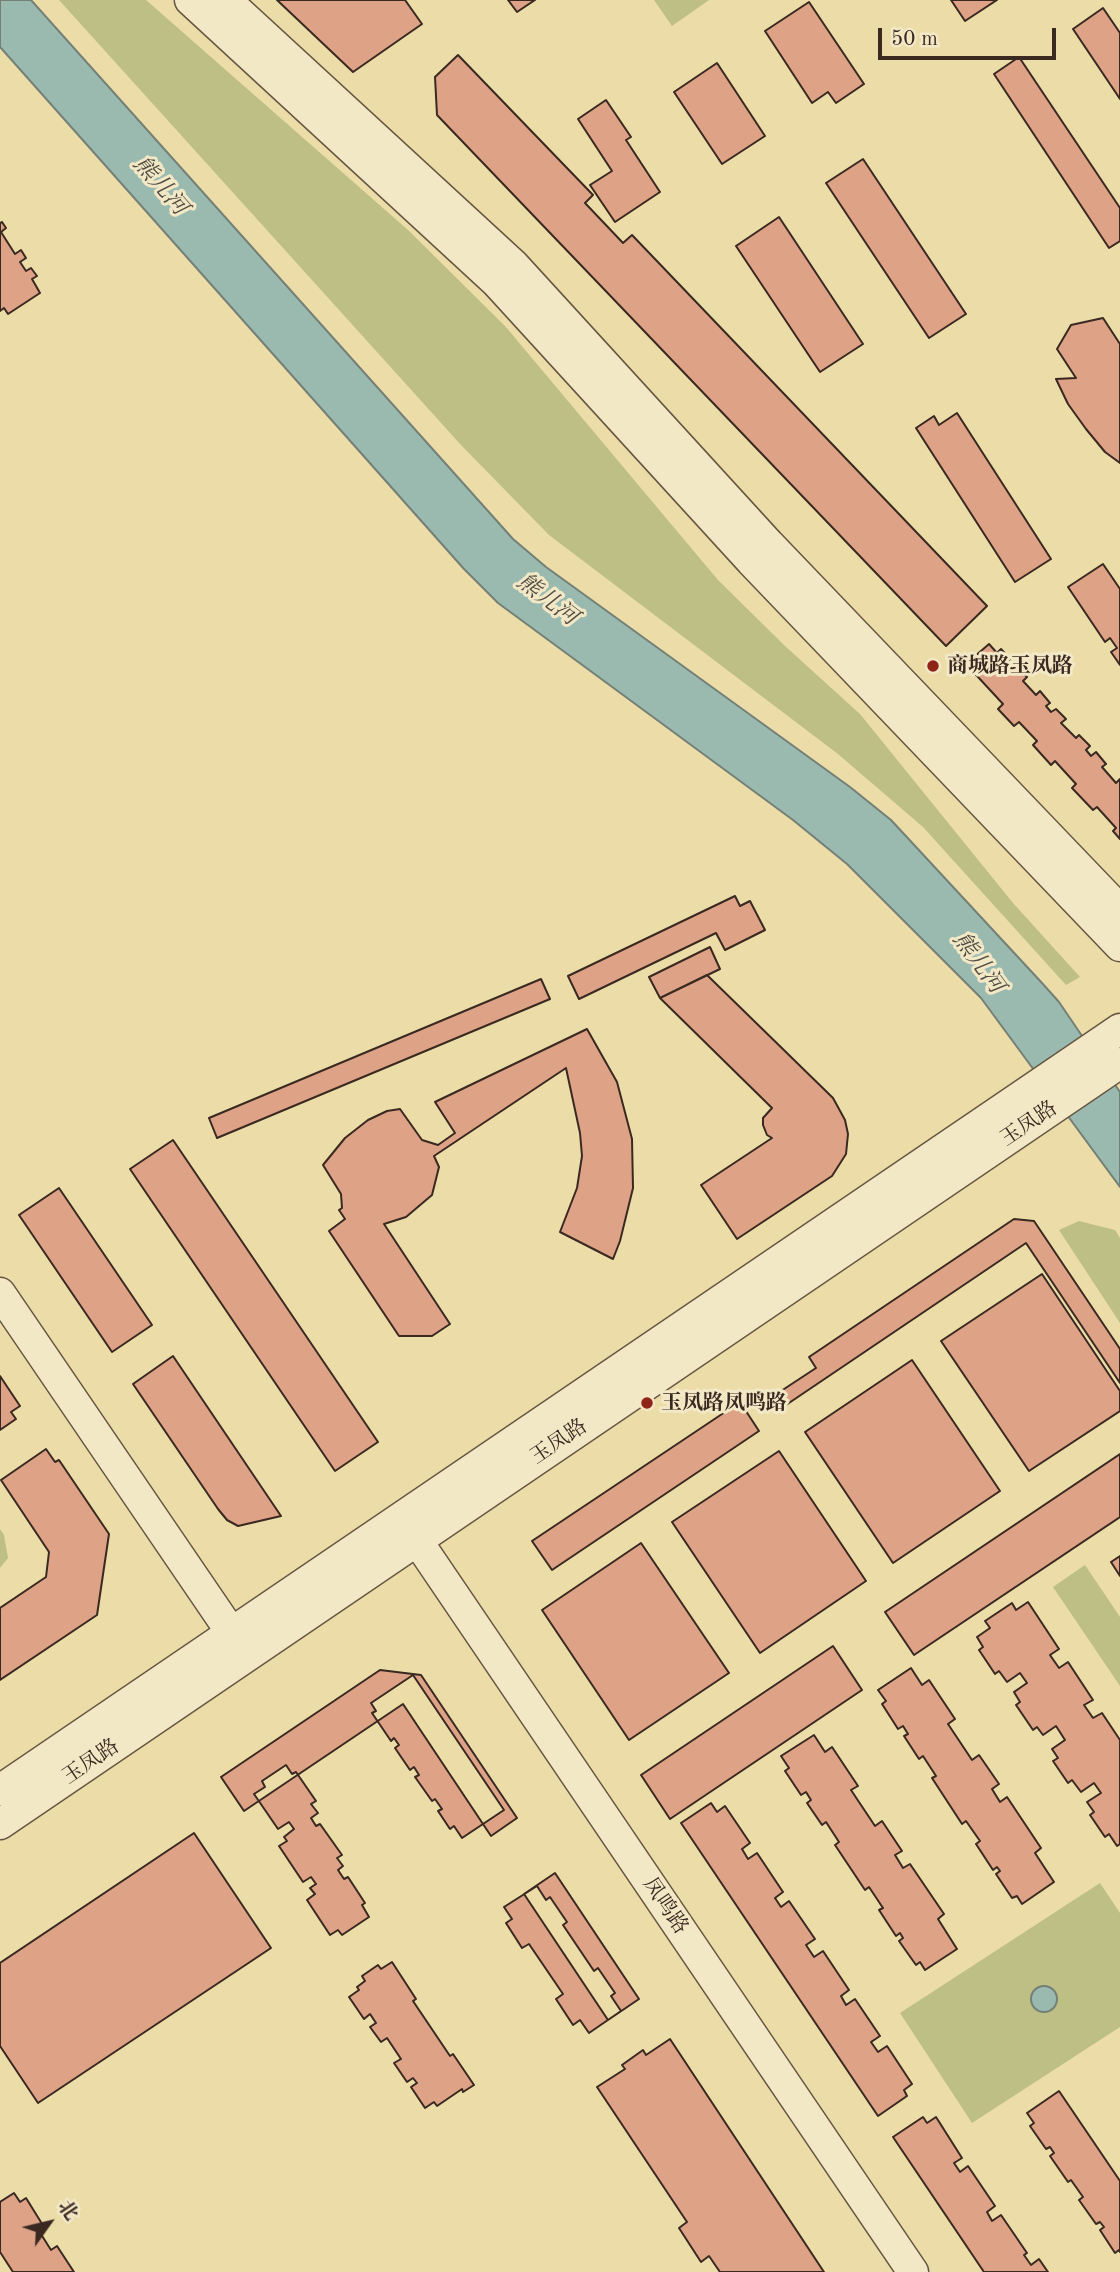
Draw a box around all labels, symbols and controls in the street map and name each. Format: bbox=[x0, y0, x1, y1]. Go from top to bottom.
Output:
scale bar bbox=[882, 14, 1060, 58]
text: 50 m bbox=[891, 29, 938, 50]
water label: 熊儿河 bbox=[127, 151, 193, 221]
water label: 熊儿河 bbox=[511, 568, 583, 632]
place label: 商城路玉凤路 bbox=[947, 653, 1073, 679]
marker: 商城路玉凤路 bbox=[925, 658, 941, 674]
water label: 熊儿河 bbox=[947, 927, 1009, 999]
street label: 玉凤路 bbox=[996, 1096, 1062, 1152]
place label: 玉凤路凤鸣路 bbox=[661, 1390, 787, 1416]
marker: 玉凤路凤鸣路 bbox=[639, 1395, 655, 1411]
street label: 玉凤路 bbox=[526, 1414, 592, 1470]
street label: 玉凤路 bbox=[58, 1734, 124, 1790]
street label: 凤鸣路 bbox=[637, 1873, 693, 1939]
north arrow bbox=[14, 2188, 84, 2258]
text: 北 bbox=[54, 2198, 80, 2224]

